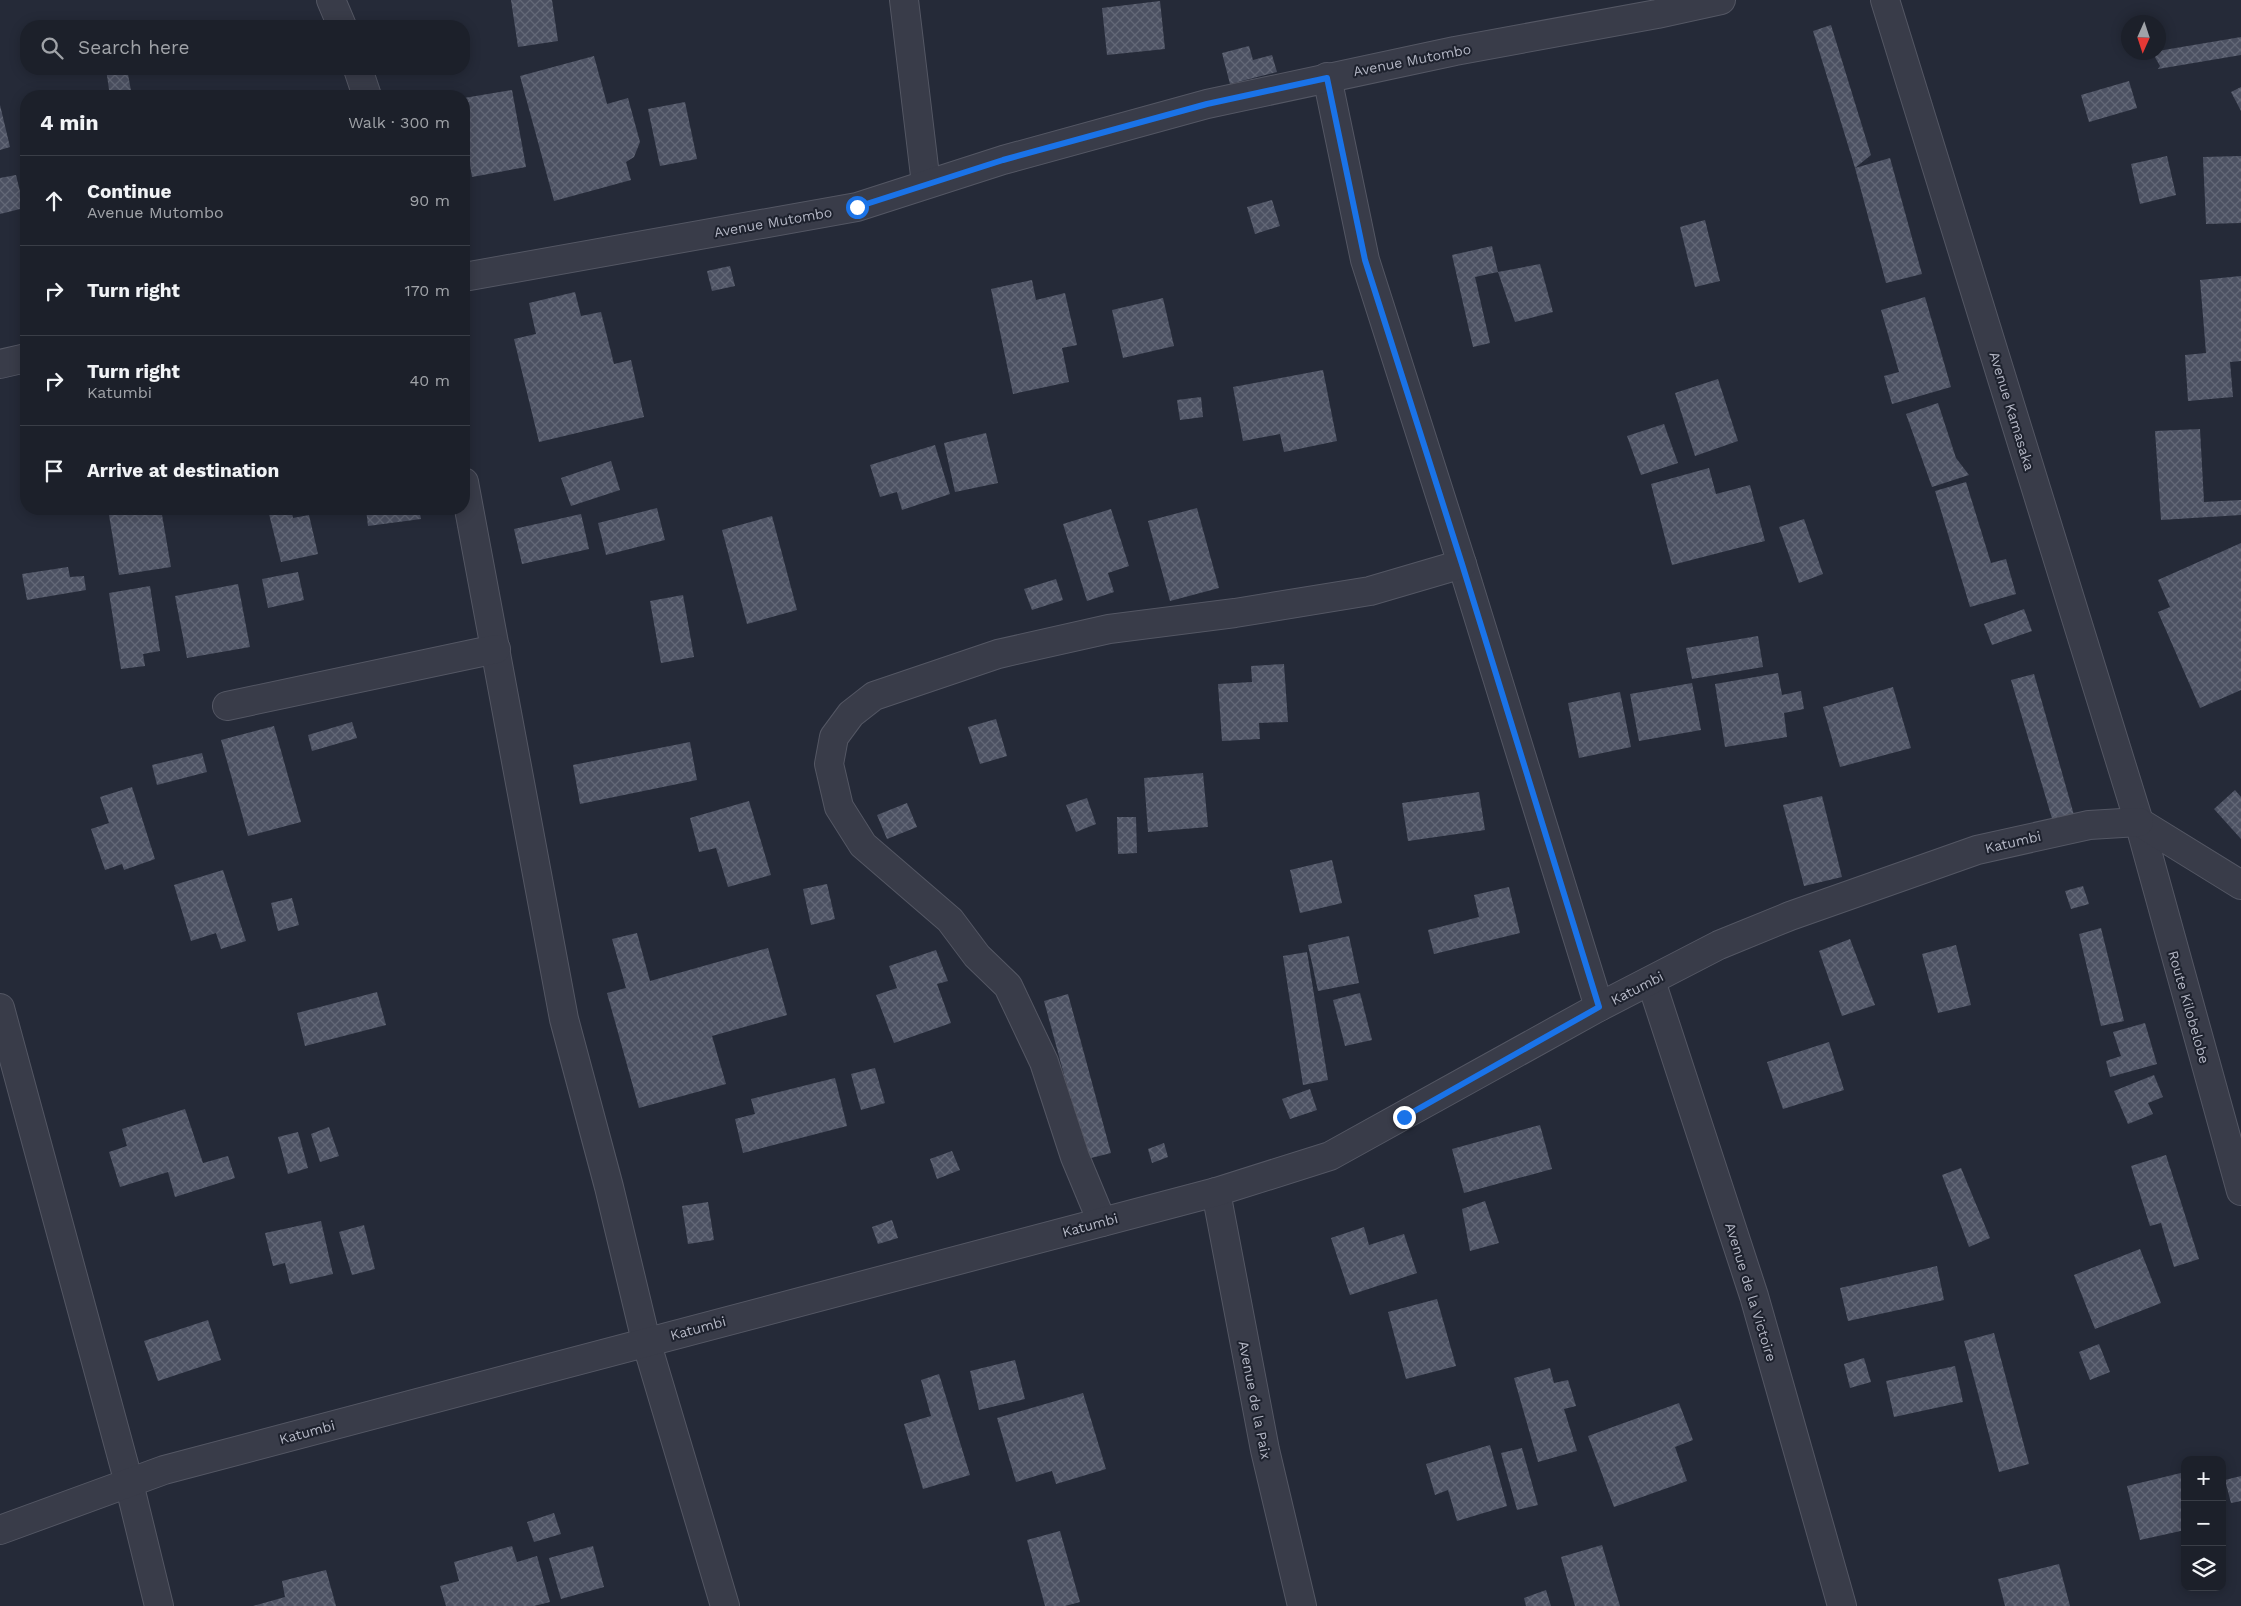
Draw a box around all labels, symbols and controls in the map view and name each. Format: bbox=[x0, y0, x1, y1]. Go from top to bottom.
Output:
north arrow bbox=[2121, 15, 2166, 60]
search box bbox=[20, 20, 470, 75]
icon: search bbox=[38, 34, 66, 62]
text: Search here bbox=[78, 36, 189, 59]
street label: Avenue Mutombo bbox=[1352, 41, 1472, 79]
text: 4 min bbox=[40, 110, 98, 135]
text: Walk · 300 m bbox=[348, 113, 450, 132]
text: Continue bbox=[87, 180, 171, 203]
icon: ahead bbox=[40, 187, 68, 215]
text: 90 m bbox=[409, 191, 450, 210]
route start bbox=[846, 196, 869, 219]
text: Avenue Mutombo bbox=[87, 203, 224, 222]
street label: Avenue Mutombo bbox=[713, 204, 833, 240]
icon: right bbox=[40, 277, 68, 305]
text: Turn right bbox=[87, 279, 180, 302]
text: 170 m bbox=[404, 281, 450, 300]
street label: Avenue Kamasaka bbox=[1986, 350, 2038, 472]
text: Turn right bbox=[87, 360, 180, 383]
icon: right bbox=[40, 367, 68, 395]
text: 40 m bbox=[410, 371, 450, 390]
text: Katumbi bbox=[87, 383, 152, 402]
icon: arrive bbox=[40, 457, 68, 485]
text: Arrive at destination bbox=[87, 459, 279, 482]
street label: Katumbi bbox=[1983, 828, 2043, 856]
street label: Route Kilobelobe bbox=[2165, 949, 2213, 1065]
street label: Katumbi bbox=[1608, 968, 1666, 1008]
route end bbox=[1393, 1106, 1416, 1129]
street label: Katumbi bbox=[1060, 1210, 1120, 1240]
street label: Avenue de la Victoire bbox=[1722, 1221, 1780, 1363]
street label: Katumbi bbox=[668, 1313, 728, 1343]
street label: Avenue de la Paix bbox=[1236, 1339, 1274, 1461]
street label: Katumbi bbox=[277, 1417, 337, 1447]
map controls bbox=[2181, 1456, 2226, 1591]
button: + bbox=[2181, 1456, 2226, 1501]
button: − bbox=[2181, 1501, 2226, 1546]
button: layers bbox=[2181, 1546, 2226, 1591]

